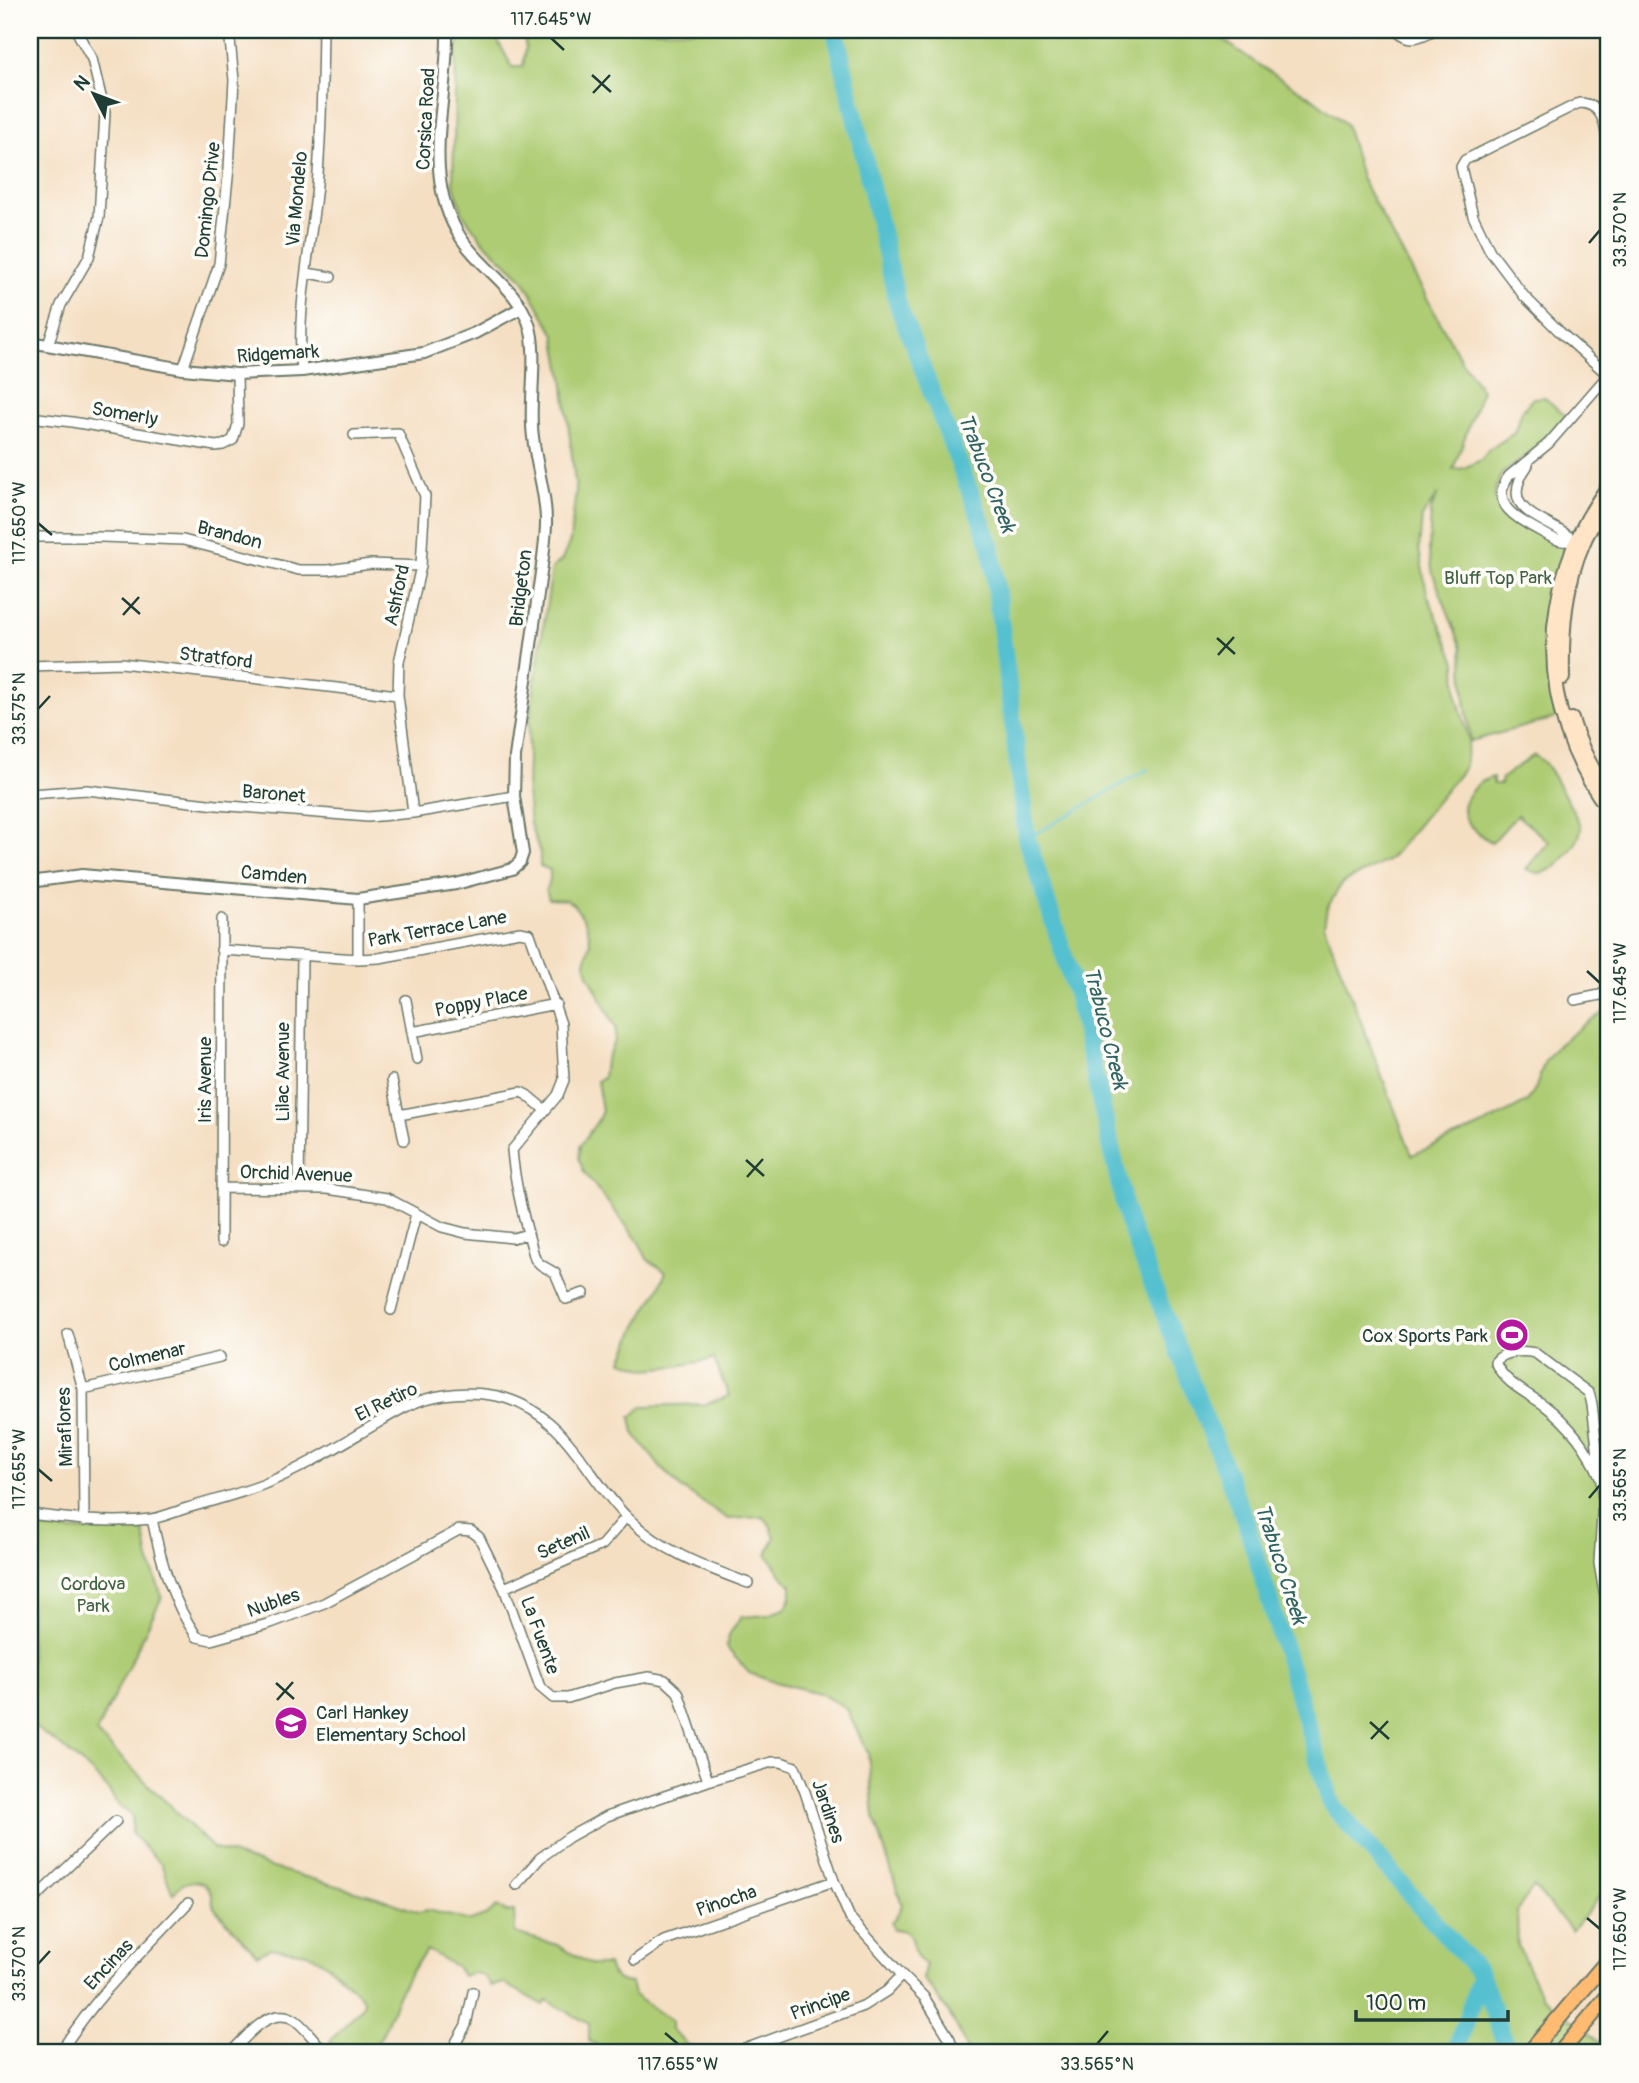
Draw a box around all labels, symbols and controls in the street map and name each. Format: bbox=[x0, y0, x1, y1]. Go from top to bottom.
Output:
text: 117.645°W bbox=[510, 8, 592, 31]
north arrow bbox=[60, 60, 130, 130]
street label: Corsica Road bbox=[411, 67, 441, 171]
text: N bbox=[69, 70, 95, 96]
street label: Domingo Drive bbox=[190, 140, 226, 259]
street label: Via Mondelo bbox=[281, 150, 313, 248]
text: 33.570°N bbox=[1609, 192, 1632, 268]
street label: Ridgemark bbox=[236, 339, 320, 369]
street label: Somerly bbox=[90, 396, 160, 432]
water label: Trabuco Creek bbox=[952, 410, 1022, 539]
text: 117.650°W bbox=[8, 481, 31, 565]
street label: Brandon bbox=[195, 515, 265, 555]
street label: Bridgeton bbox=[504, 548, 538, 628]
street label: Ashford bbox=[379, 562, 415, 628]
park label: Bluff Top Park bbox=[1444, 566, 1552, 590]
street label: Stratford bbox=[178, 642, 254, 674]
text: 33.575°N bbox=[8, 672, 31, 746]
street label: Baronet bbox=[241, 779, 307, 809]
street label: Camden bbox=[240, 860, 308, 890]
street label: Park Terrace Lane bbox=[366, 905, 509, 953]
text: 117.645°W bbox=[1609, 942, 1632, 1024]
water label: Trabuco Creek bbox=[1077, 964, 1134, 1094]
street label: Poppy Place bbox=[433, 981, 530, 1023]
street label: Lilac Avenue bbox=[271, 1022, 295, 1122]
street label: Iris Avenue bbox=[193, 1036, 217, 1123]
street label: Orchid Avenue bbox=[239, 1160, 353, 1188]
sports icon: Cox Sports Park bbox=[1493, 1316, 1531, 1354]
place label: Cox Sports Park bbox=[1362, 1324, 1488, 1348]
street label: Colmenar bbox=[106, 1336, 188, 1378]
street label: El Retiro bbox=[351, 1377, 422, 1427]
street label: Miraflores bbox=[52, 1386, 78, 1467]
text: 117.655°W bbox=[8, 1429, 31, 1509]
text: 33.565°N bbox=[1609, 1448, 1632, 1522]
water label: Trabuco Creek bbox=[1248, 1500, 1313, 1630]
street label: Setenil bbox=[533, 1521, 594, 1565]
park label: Cordova Park bbox=[61, 1572, 126, 1618]
street label: Nubles bbox=[244, 1583, 303, 1623]
street label: La Fuente bbox=[515, 1593, 565, 1678]
place label: Carl Hankey Elementary School bbox=[316, 1701, 466, 1747]
school or university icon: Carl Hankey Elementary School bbox=[272, 1704, 310, 1742]
street label: Jardines bbox=[806, 1776, 850, 1847]
street label: Pinocha bbox=[693, 1879, 760, 1922]
text: 117.650°W bbox=[1609, 1887, 1632, 1971]
text: 33.570°N bbox=[8, 1926, 31, 2002]
street label: Encinas bbox=[79, 1934, 139, 1995]
scale bar bbox=[1356, 1978, 1508, 2022]
street label: Principe bbox=[787, 1982, 854, 2026]
text: 100 m bbox=[1366, 1990, 1426, 2017]
text: 117.655°W bbox=[638, 2053, 718, 2076]
text: 33.565°N bbox=[1060, 2053, 1134, 2076]

